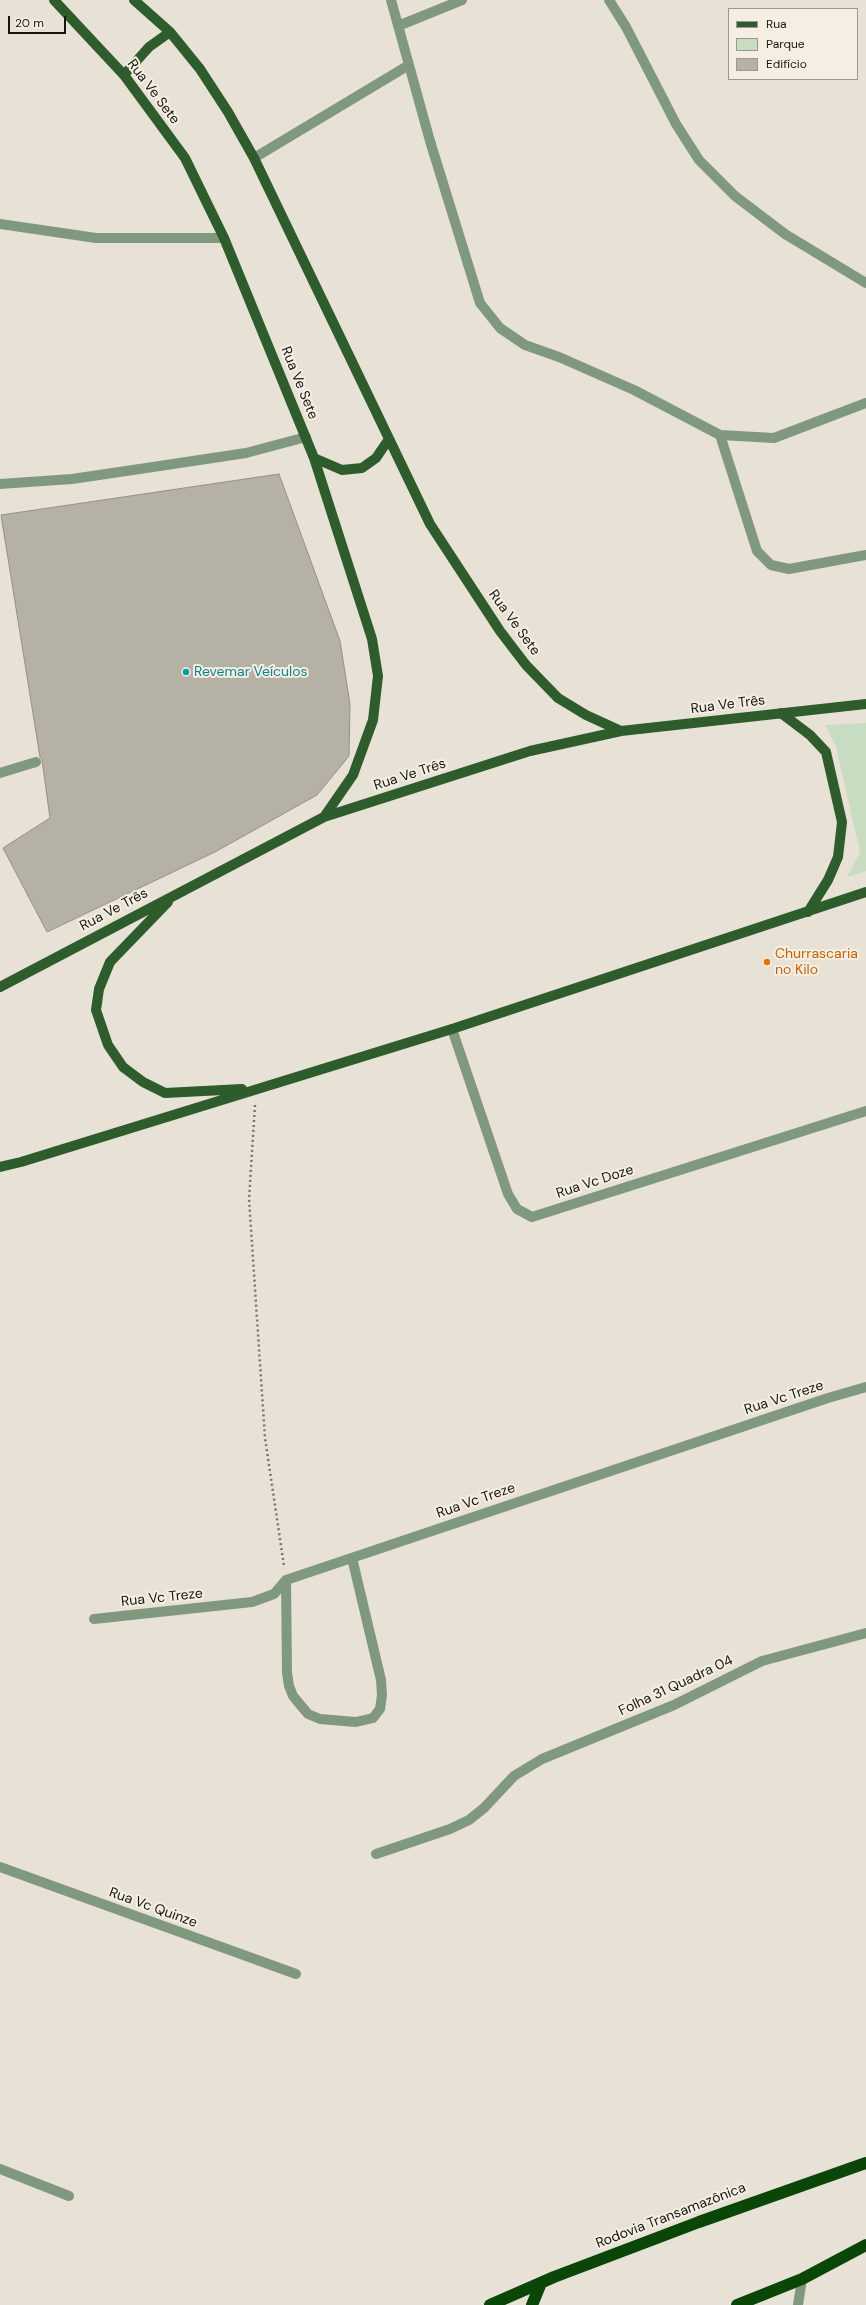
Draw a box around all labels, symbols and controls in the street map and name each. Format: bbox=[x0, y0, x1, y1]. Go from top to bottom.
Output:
scale bar bbox=[10, 8, 68, 34]
legend bbox=[728, 8, 858, 80]
text: 20 m bbox=[15, 15, 44, 31]
text: Rua bbox=[766, 16, 787, 32]
text: Parque bbox=[766, 36, 805, 52]
street label: Rua Ve Sete bbox=[123, 56, 183, 128]
text: Edifício bbox=[766, 56, 807, 72]
street label: Rua Ve Sete bbox=[277, 344, 321, 422]
street label: Rua Ve Sete bbox=[485, 587, 543, 659]
place label: Revemar Veículos bbox=[194, 664, 308, 680]
marker: Revemar Veículos bbox=[181, 667, 191, 677]
street label: Rua Ve Três bbox=[690, 692, 766, 718]
street label: Rua Ve Três bbox=[372, 755, 448, 795]
street label: Rua Ve Três bbox=[77, 885, 151, 935]
place label: Churrascaria no Kilo bbox=[775, 946, 858, 978]
marker: Churrascaria no Kilo bbox=[762, 957, 772, 967]
street label: Rua Vc Doze bbox=[554, 1162, 636, 1202]
street label: Rua Vc Treze bbox=[742, 1377, 826, 1419]
street label: Rua Vc Treze bbox=[434, 1480, 518, 1522]
street label: Rua Vc Treze bbox=[120, 1585, 204, 1611]
street label: Folha 31 Quadra 04 bbox=[616, 1652, 736, 1720]
street label: Rua Vc Quinze bbox=[107, 1884, 199, 1932]
street label: Rodovia Transamazônica bbox=[594, 2180, 748, 2252]

